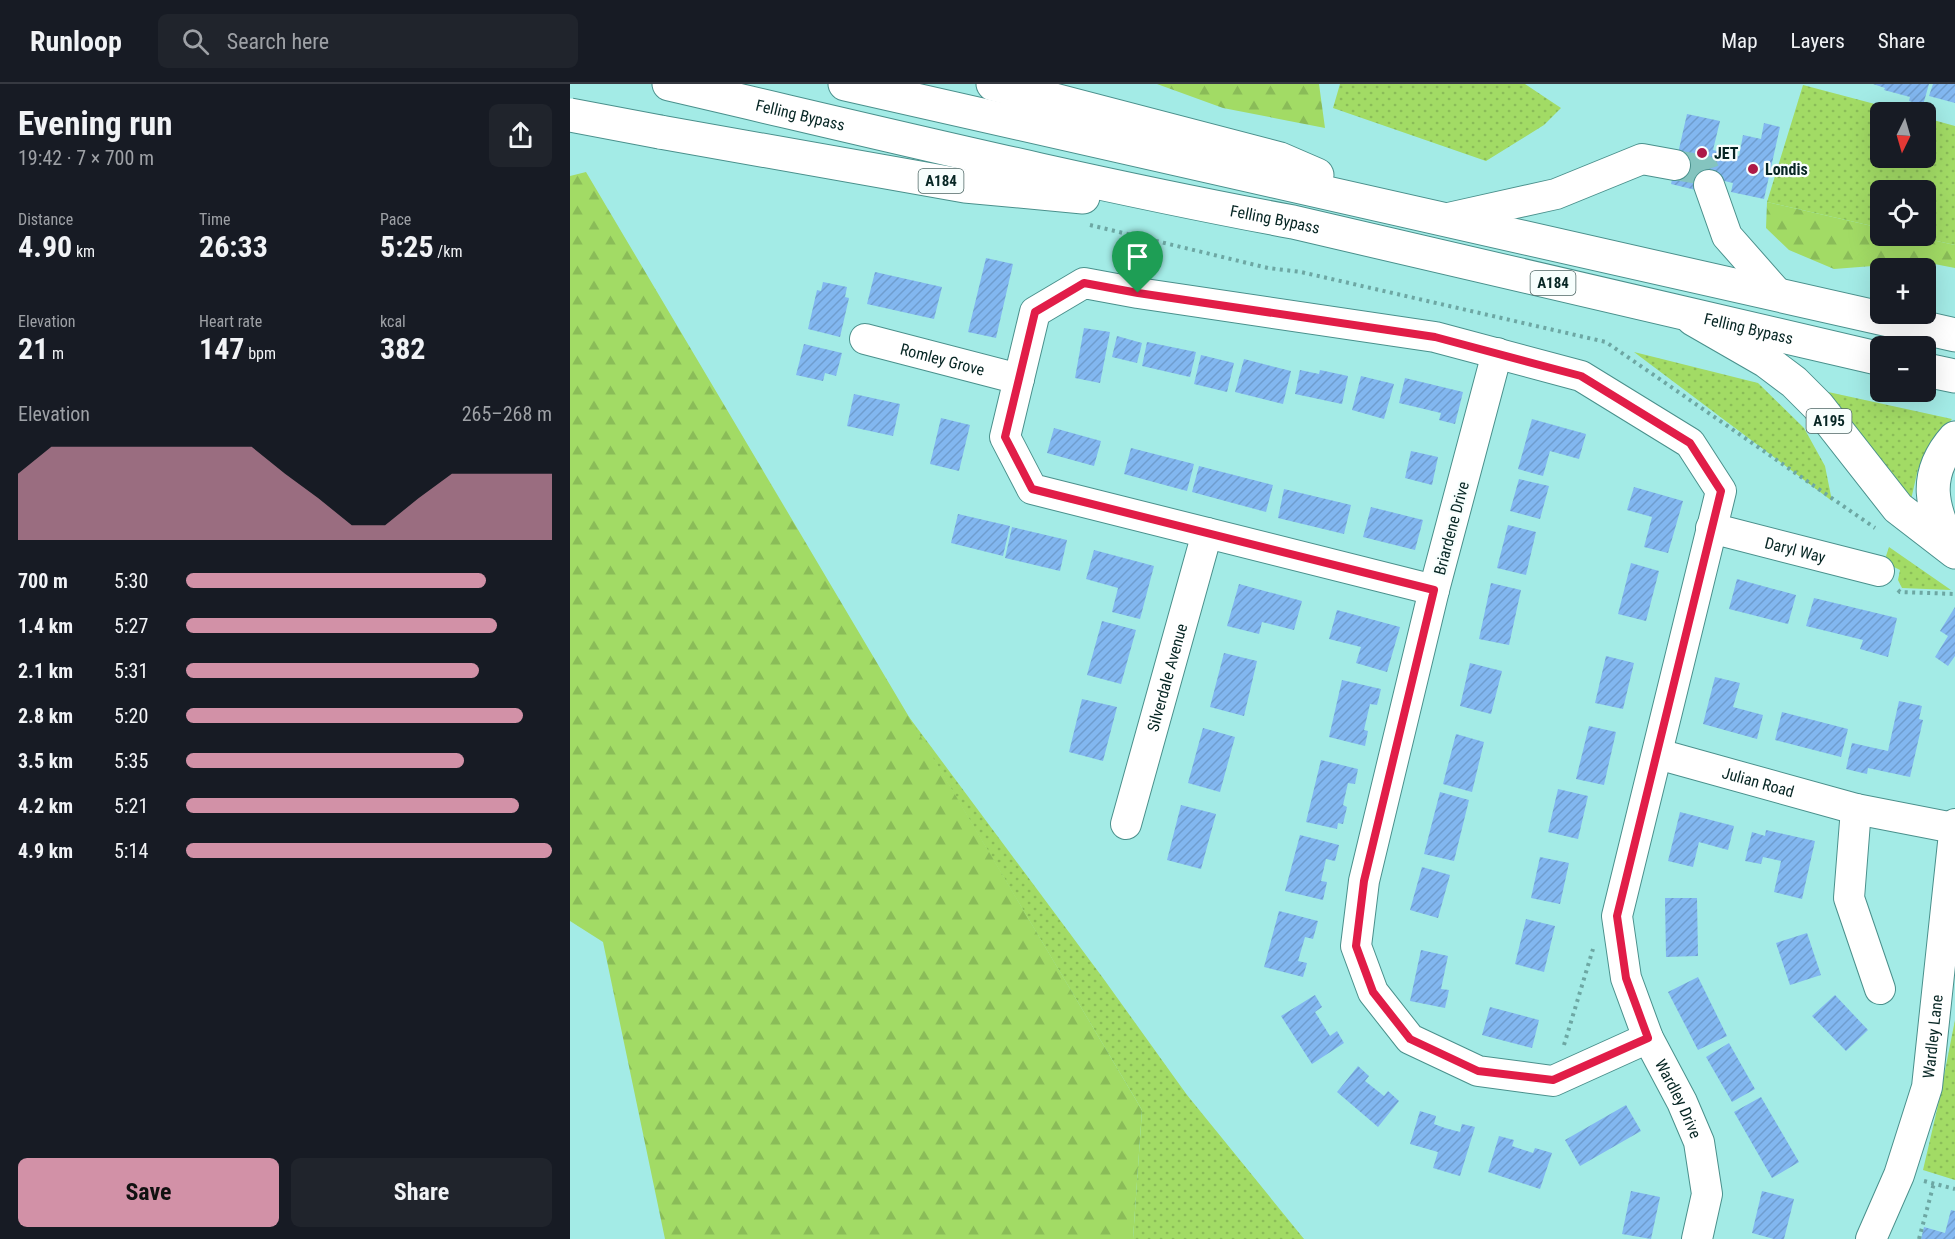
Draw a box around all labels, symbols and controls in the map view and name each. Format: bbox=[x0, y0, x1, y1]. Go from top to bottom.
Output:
search box bbox=[158, 14, 578, 68]
text: Runloop bbox=[30, 25, 122, 58]
icon: search bbox=[179, 25, 212, 58]
text: Search here bbox=[227, 29, 329, 54]
text: Map bbox=[1721, 29, 1758, 53]
text: Layers bbox=[1791, 29, 1845, 53]
text: Share bbox=[1878, 29, 1925, 53]
street label: Felling Bypass bbox=[754, 96, 847, 135]
north arrow bbox=[1870, 102, 1936, 168]
map controls bbox=[1870, 102, 1936, 402]
text: Evening run bbox=[18, 104, 173, 143]
button: share bbox=[489, 104, 552, 167]
place label: JET bbox=[1714, 144, 1739, 163]
text: 19:42 · 7 × 700 m bbox=[18, 146, 154, 170]
marker: JET bbox=[1695, 146, 1709, 160]
place label: Londis bbox=[1765, 160, 1808, 179]
marker: Londis bbox=[1746, 162, 1760, 176]
road number: A184 bbox=[918, 169, 964, 193]
button: locate bbox=[1870, 180, 1936, 246]
street label: Felling Bypass bbox=[1229, 201, 1322, 238]
text: Distance bbox=[18, 210, 73, 229]
text: Time bbox=[199, 210, 231, 229]
text: Pace bbox=[380, 210, 411, 229]
text: 4.90 bbox=[18, 229, 72, 264]
text: 26:33 bbox=[199, 229, 268, 264]
text: 5:25 bbox=[380, 229, 434, 264]
pin bbox=[1112, 231, 1163, 293]
icon: arrive bbox=[1121, 240, 1154, 273]
text: km bbox=[72, 242, 95, 261]
text: /km bbox=[434, 242, 463, 261]
button: + bbox=[1870, 258, 1936, 324]
road number: A184 bbox=[1530, 271, 1576, 295]
street label: Felling Bypass bbox=[1702, 309, 1795, 348]
text: Elevation bbox=[18, 312, 76, 331]
text: Heart rate bbox=[199, 312, 262, 331]
text: kcal bbox=[380, 312, 406, 331]
text: 21 bbox=[18, 331, 48, 366]
text: 147 bbox=[199, 331, 244, 366]
text: 382 bbox=[380, 331, 425, 366]
button: − bbox=[1870, 336, 1936, 402]
street label: Romley Grove bbox=[898, 340, 986, 380]
text: m bbox=[48, 344, 64, 363]
text: bpm bbox=[244, 344, 276, 363]
text: Elevation bbox=[18, 402, 90, 426]
text: 265–268 m bbox=[462, 402, 552, 426]
road number: A195 bbox=[1806, 409, 1852, 433]
street label: Briardene Drive bbox=[1430, 479, 1473, 577]
street label: Daryl Way bbox=[1763, 533, 1828, 567]
text: 700 m bbox=[18, 569, 68, 593]
text: 5:30 bbox=[114, 569, 148, 593]
text: 1.4 km bbox=[18, 614, 73, 638]
text: 5:27 bbox=[114, 614, 148, 638]
street label: Silverdale Avenue bbox=[1143, 622, 1191, 734]
text: 2.1 km bbox=[18, 659, 73, 683]
text: 5:31 bbox=[114, 659, 148, 683]
text: 2.8 km bbox=[18, 704, 73, 728]
text: 5:20 bbox=[114, 704, 148, 728]
text: 3.5 km bbox=[18, 749, 73, 773]
text: 5:35 bbox=[114, 749, 148, 773]
street label: Julian Road bbox=[1720, 763, 1796, 801]
text: 4.2 km bbox=[18, 794, 73, 818]
text: 5:21 bbox=[114, 794, 148, 818]
text: 4.9 km bbox=[18, 839, 73, 863]
text: 5:14 bbox=[114, 839, 148, 863]
street label: Wardley Lane bbox=[1919, 994, 1947, 1079]
street label: Wardley Drive bbox=[1651, 1056, 1705, 1141]
button: Save bbox=[18, 1158, 279, 1227]
button: Share bbox=[291, 1158, 552, 1227]

